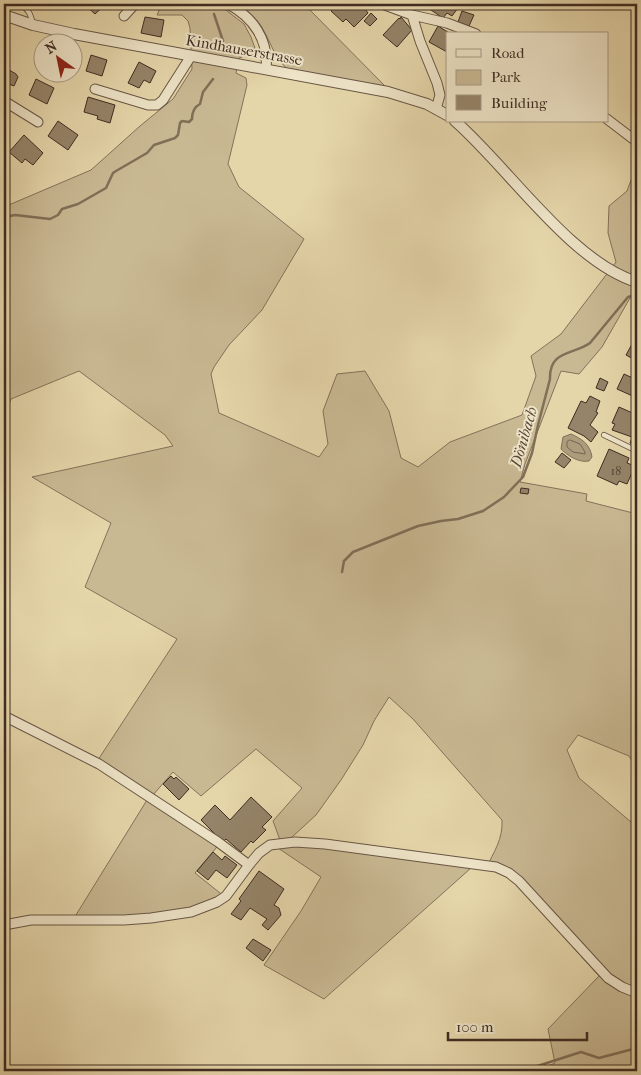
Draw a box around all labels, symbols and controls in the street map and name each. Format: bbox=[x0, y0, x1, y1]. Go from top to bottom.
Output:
street label: Kindhauserstrasse bbox=[184, 31, 304, 69]
north arrow bbox=[32, 32, 82, 82]
legend bbox=[446, 32, 608, 122]
text: N bbox=[42, 37, 61, 58]
text: Road bbox=[491, 44, 525, 62]
text: Park bbox=[491, 68, 521, 86]
text: Building bbox=[491, 94, 548, 112]
water label: Dönibach bbox=[506, 405, 541, 470]
house number: 18 bbox=[611, 464, 621, 478]
scale bar bbox=[448, 1010, 587, 1042]
text: 100 m bbox=[456, 1018, 494, 1036]

